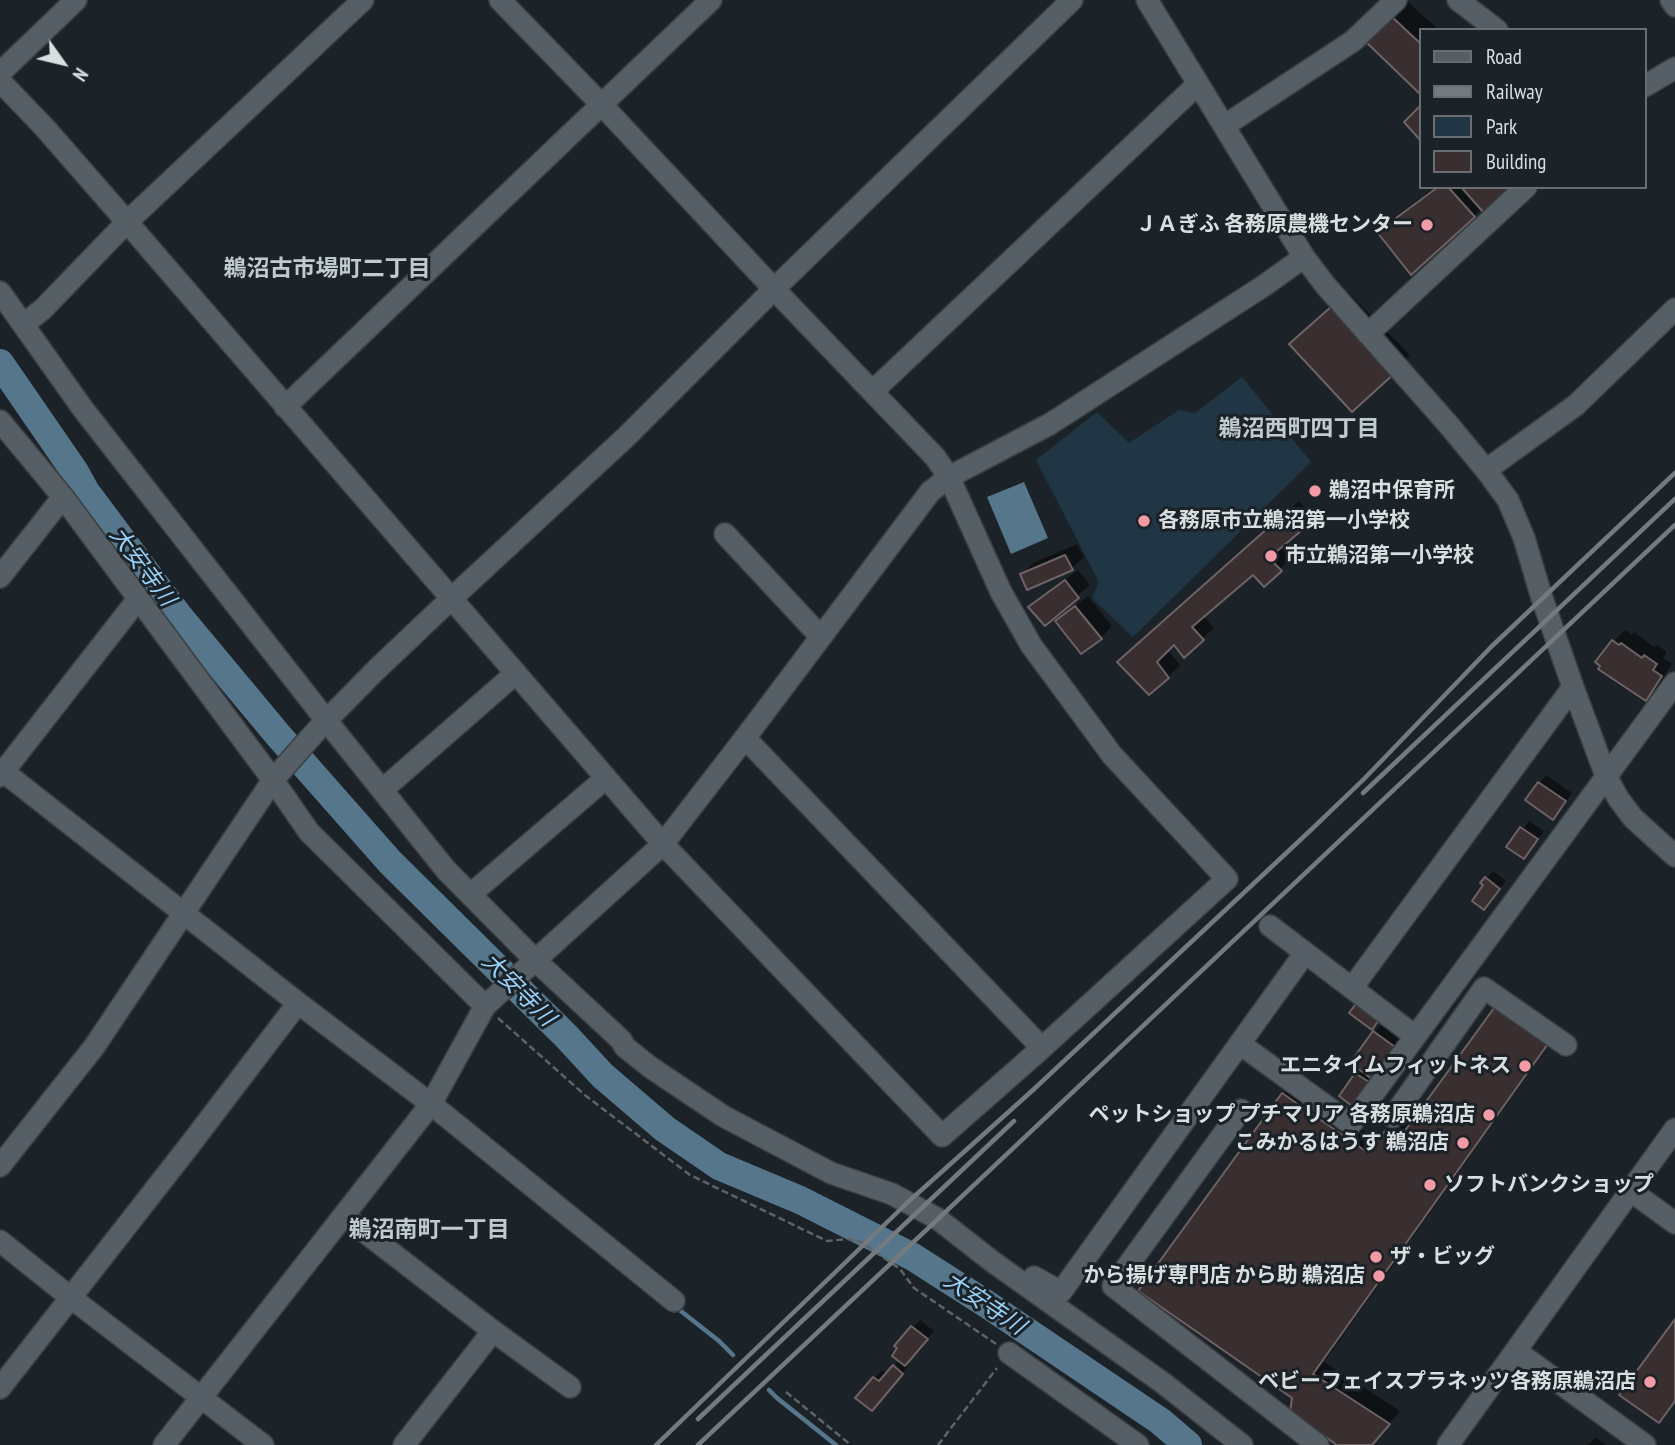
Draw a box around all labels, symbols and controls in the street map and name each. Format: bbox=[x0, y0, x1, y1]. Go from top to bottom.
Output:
north arrow bbox=[28, 28, 98, 98]
legend bbox=[1420, 28, 1647, 189]
text: Road bbox=[1486, 43, 1522, 70]
text: N bbox=[68, 64, 93, 86]
text: Railway bbox=[1486, 78, 1543, 105]
text: Park bbox=[1486, 113, 1517, 140]
text: Building bbox=[1486, 148, 1546, 175]
place label: ＪＡぎふ 各務原農機センター bbox=[1136, 212, 1413, 238]
marker: ＪＡぎふ 各務原農機センター bbox=[1419, 217, 1435, 233]
district label: 鵜沼古市場町二丁目 bbox=[224, 255, 430, 283]
district label: 鵜沼西町四丁目 bbox=[1219, 415, 1379, 443]
place label: 鵜沼中保育所 bbox=[1329, 478, 1455, 504]
marker: 鵜沼中保育所 bbox=[1307, 483, 1323, 499]
place label: 各務原市立鵜沼第一小学校 bbox=[1158, 508, 1410, 534]
marker: 各務原市立鵜沼第一小学校 bbox=[1136, 513, 1152, 529]
water label: 大安寺川 bbox=[103, 522, 181, 612]
place label: 市立鵜沼第一小学校 bbox=[1285, 543, 1474, 569]
marker: 市立鵜沼第一小学校 bbox=[1263, 548, 1279, 564]
water label: 大安寺川 bbox=[476, 948, 560, 1032]
place label: エニタイムフィットネス bbox=[1280, 1053, 1511, 1079]
marker: エニタイムフィットネス bbox=[1517, 1058, 1533, 1074]
place label: ペットショップ プチマリア 各務原鵜沼店 bbox=[1088, 1102, 1475, 1128]
marker: ペットショップ プチマリア 各務原鵜沼店 bbox=[1481, 1107, 1497, 1123]
place label: こみかるはうす 鵜沼店 bbox=[1235, 1130, 1449, 1156]
marker: こみかるはうす 鵜沼店 bbox=[1455, 1135, 1471, 1151]
place label: ソフトバンクショップ bbox=[1444, 1172, 1654, 1198]
marker: ソフトバンクショップ bbox=[1422, 1177, 1438, 1193]
district label: 鵜沼南町一丁目 bbox=[349, 1216, 509, 1244]
place label: ザ・ビッグ bbox=[1390, 1244, 1495, 1270]
marker: ザ・ビッグ bbox=[1368, 1249, 1384, 1265]
place label: から揚げ専門店 から助 鵜沼店 bbox=[1083, 1263, 1365, 1289]
water label: 大安寺川 bbox=[938, 1267, 1030, 1341]
marker: から揚げ専門店 から助 鵜沼店 bbox=[1371, 1268, 1387, 1284]
place label: ベビーフェイスプラネッツ各務原鵜沼店 bbox=[1258, 1369, 1636, 1395]
marker: ベビーフェイスプラネッツ各務原鵜沼店 bbox=[1642, 1374, 1658, 1390]

